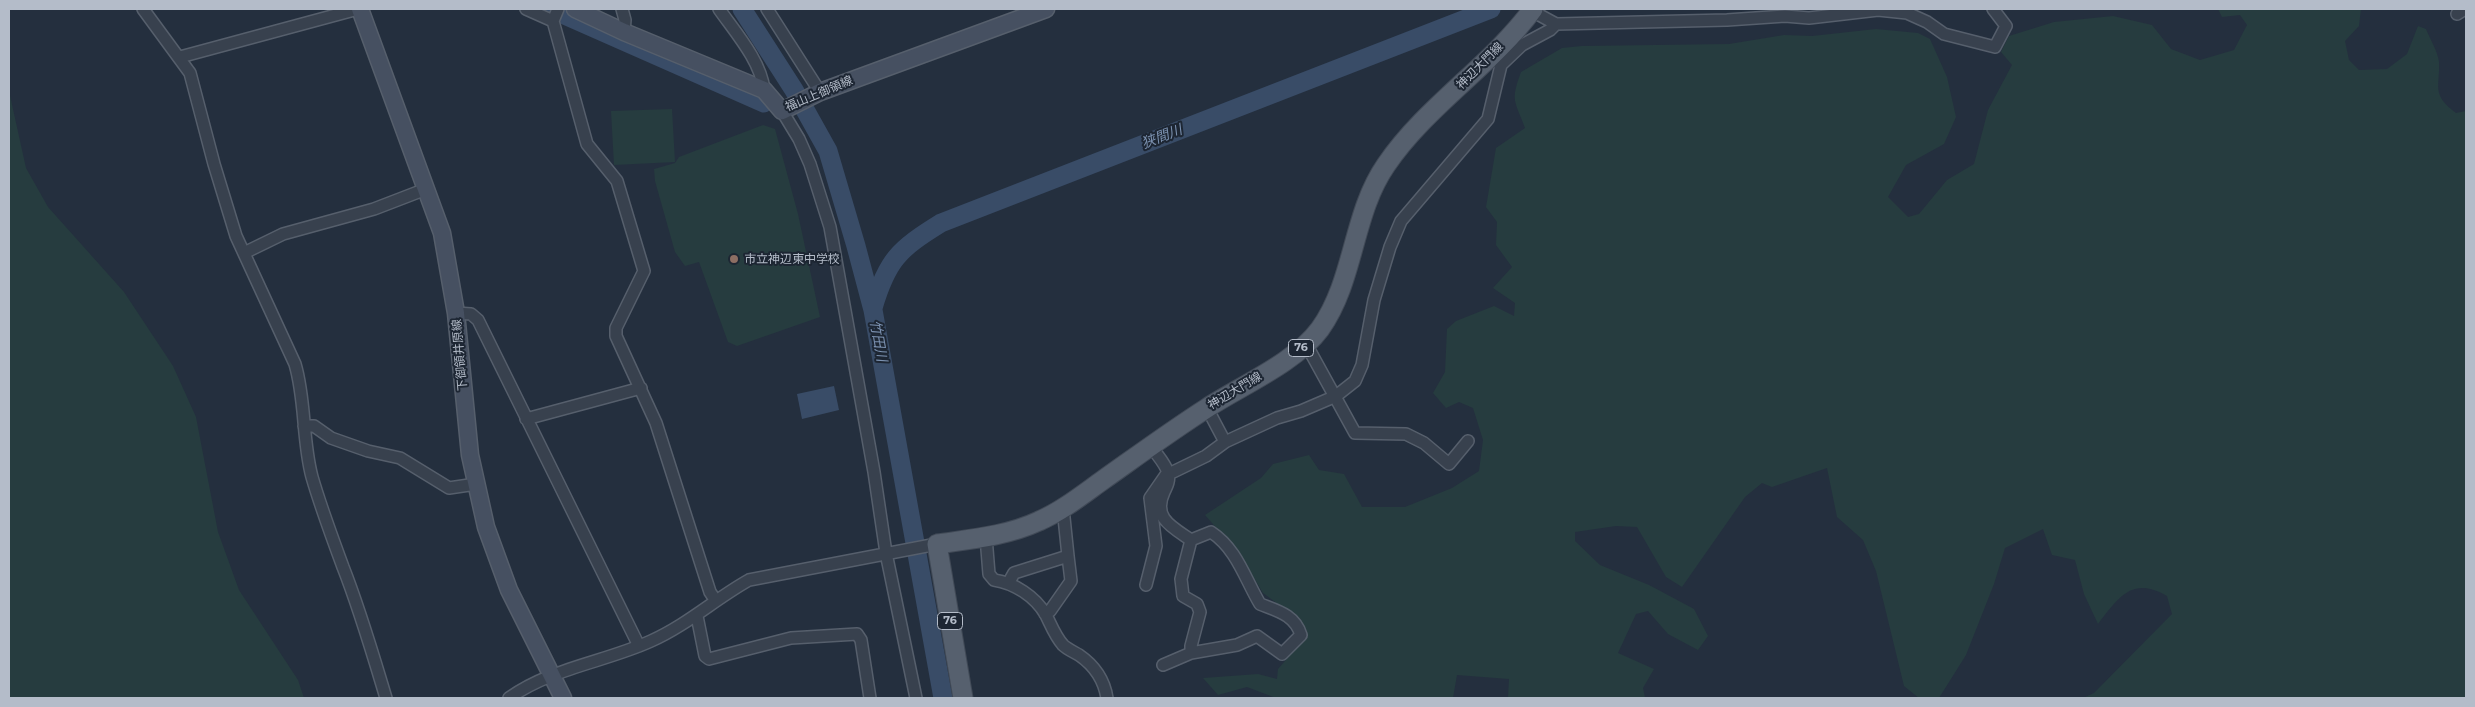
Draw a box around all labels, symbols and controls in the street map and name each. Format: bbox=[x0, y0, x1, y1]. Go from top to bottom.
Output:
street label: 神辺大門線 bbox=[1454, 40, 1506, 92]
street label: 福山上御領線 bbox=[783, 73, 855, 115]
water label: 狭間川 bbox=[1139, 122, 1185, 152]
place label: 市立神辺東中学校 bbox=[744, 252, 840, 266]
marker: 市立神辺東中学校 bbox=[728, 253, 740, 265]
street label: 下御領井原線 bbox=[450, 319, 470, 391]
water label: 竹田川 bbox=[866, 319, 890, 363]
road number: 76 bbox=[1288, 339, 1314, 356]
street label: 神辺大門線 bbox=[1206, 369, 1264, 413]
road number: 76 bbox=[938, 612, 962, 630]

